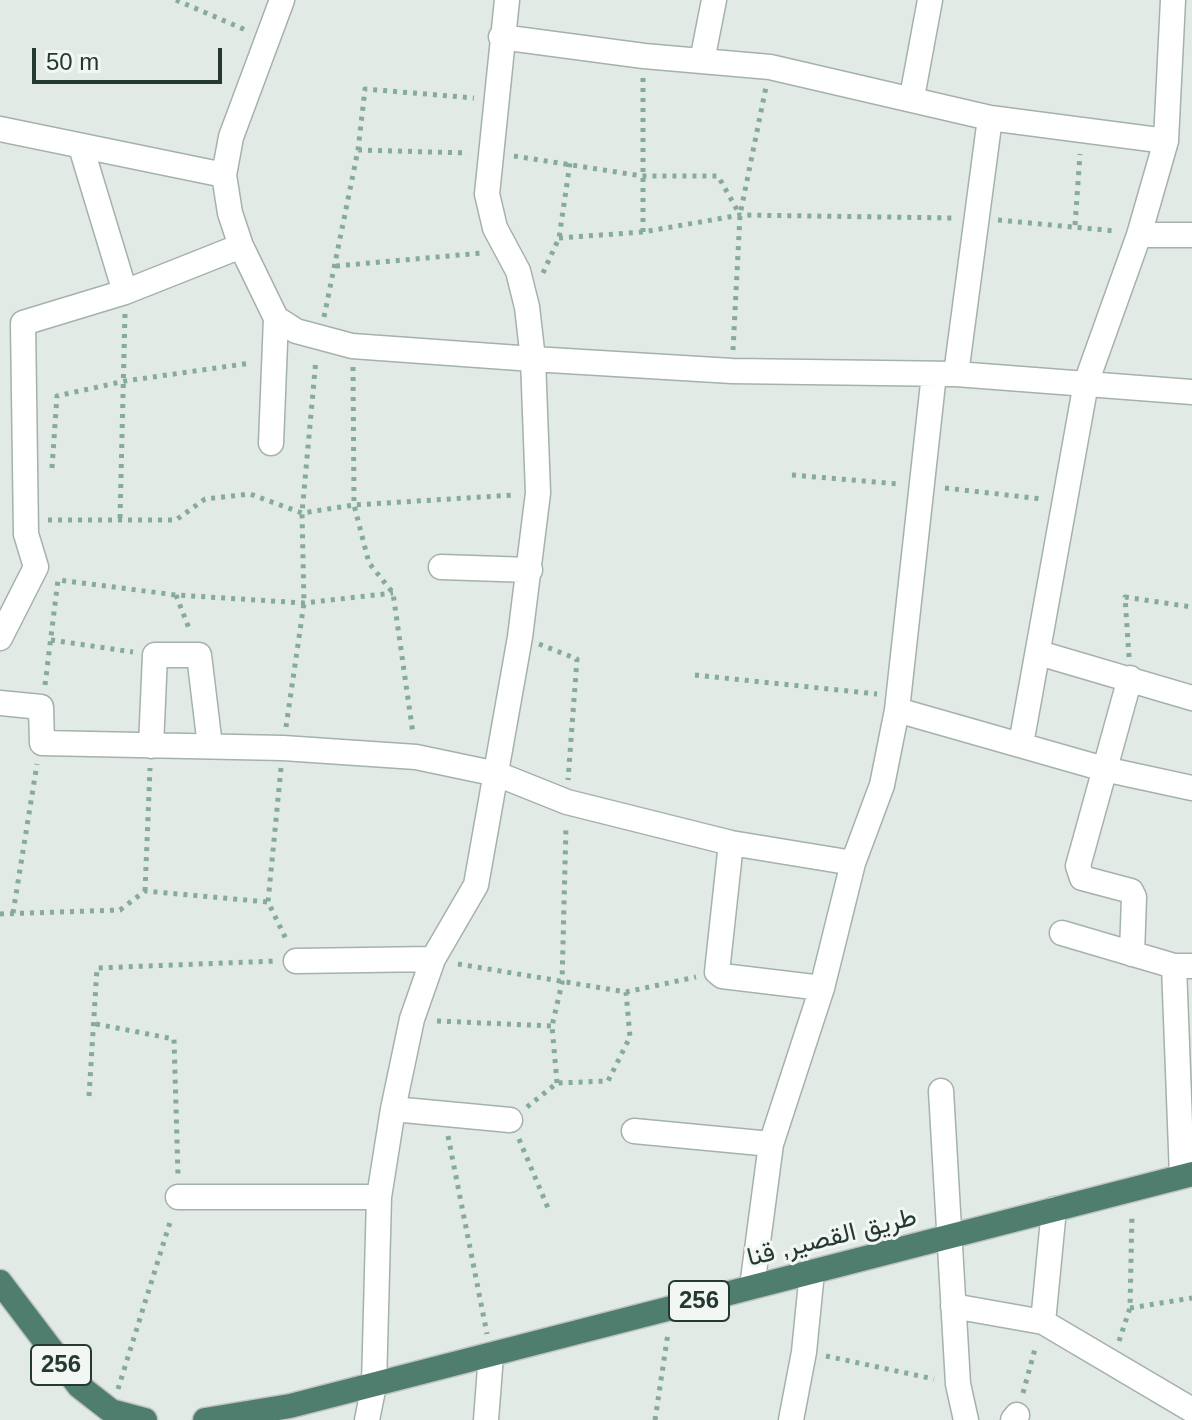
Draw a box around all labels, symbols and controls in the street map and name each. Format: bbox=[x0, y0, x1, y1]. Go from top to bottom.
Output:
scale bar bbox=[36, 32, 226, 82]
text: 50 m bbox=[46, 48, 99, 75]
street label: طريق القصير, قنا bbox=[744, 1202, 920, 1274]
road number: 256 bbox=[669, 1281, 729, 1321]
road number: 256 bbox=[31, 1345, 91, 1385]

